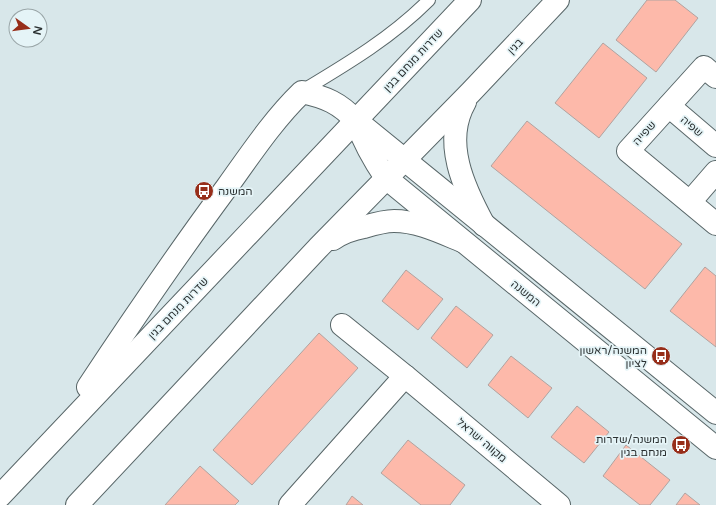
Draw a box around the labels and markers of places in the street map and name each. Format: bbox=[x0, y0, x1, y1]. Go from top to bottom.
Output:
bus stop icon: המשנה bbox=[193, 180, 215, 202]
place label: המשנה bbox=[218, 185, 253, 198]
place label: המשנה/ראשון לציון bbox=[580, 344, 647, 370]
bus stop icon: המשנה/ראשון לציון bbox=[650, 345, 672, 367]
place label: המשנה/שדרות מנחם בגין bbox=[596, 433, 667, 459]
bus stop icon: המשנה/שדרות מנחם בגין bbox=[670, 434, 692, 456]

